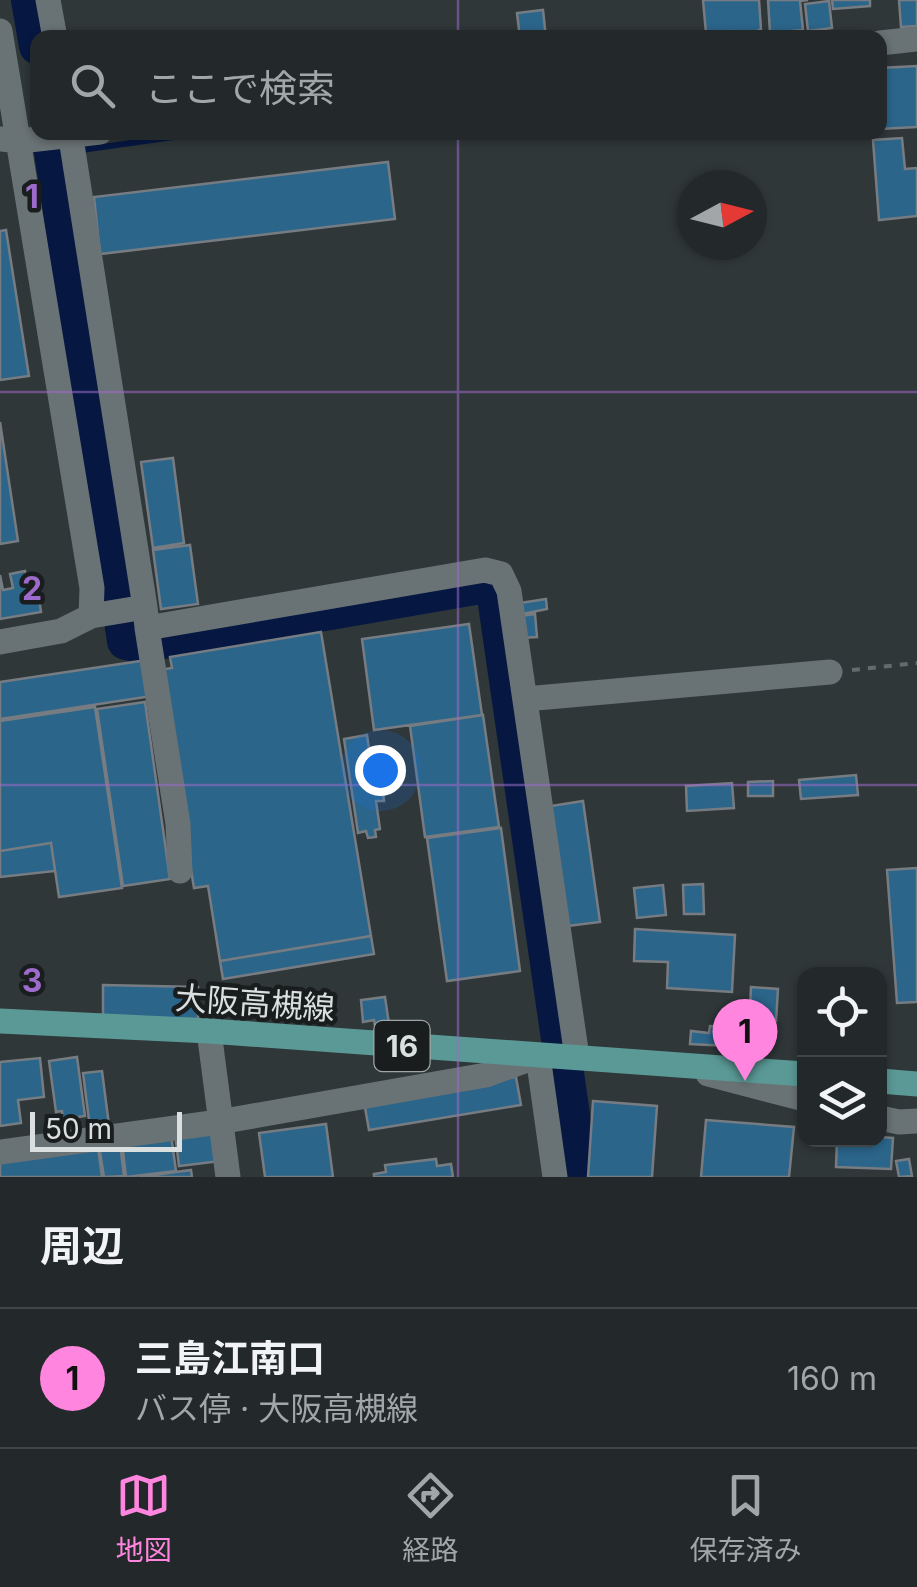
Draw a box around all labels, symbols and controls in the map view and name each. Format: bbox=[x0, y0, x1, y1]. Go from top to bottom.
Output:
search box bbox=[30, 30, 887, 140]
icon: search bbox=[65, 58, 120, 113]
text: ここで検索 bbox=[145, 65, 335, 111]
north arrow bbox=[677, 170, 767, 260]
text: 1 bbox=[25, 177, 39, 216]
text: 2 bbox=[22, 569, 42, 608]
your location bbox=[355, 745, 406, 796]
text: 3 bbox=[22, 961, 42, 1000]
map controls bbox=[797, 967, 887, 1147]
button: locate bbox=[797, 967, 887, 1057]
street label: 大阪高槻線 bbox=[174, 978, 336, 1028]
pin: 1 bbox=[712, 998, 778, 1081]
road number: 16 bbox=[374, 1021, 430, 1071]
button: layers bbox=[797, 1057, 887, 1147]
scale bar bbox=[30, 1107, 182, 1152]
text: 50 m bbox=[45, 1112, 112, 1146]
text: 周辺 bbox=[40, 1220, 124, 1271]
text: 三島江南口 bbox=[135, 1335, 325, 1381]
text: 1 bbox=[66, 1359, 79, 1398]
text: 160 m bbox=[787, 1359, 877, 1398]
text: バス停 · 大阪高槻線 bbox=[135, 1389, 418, 1428]
tab: 地図 bbox=[115, 1468, 172, 1568]
tab: 経路 bbox=[402, 1468, 459, 1568]
tab: 保存済み bbox=[689, 1468, 802, 1568]

